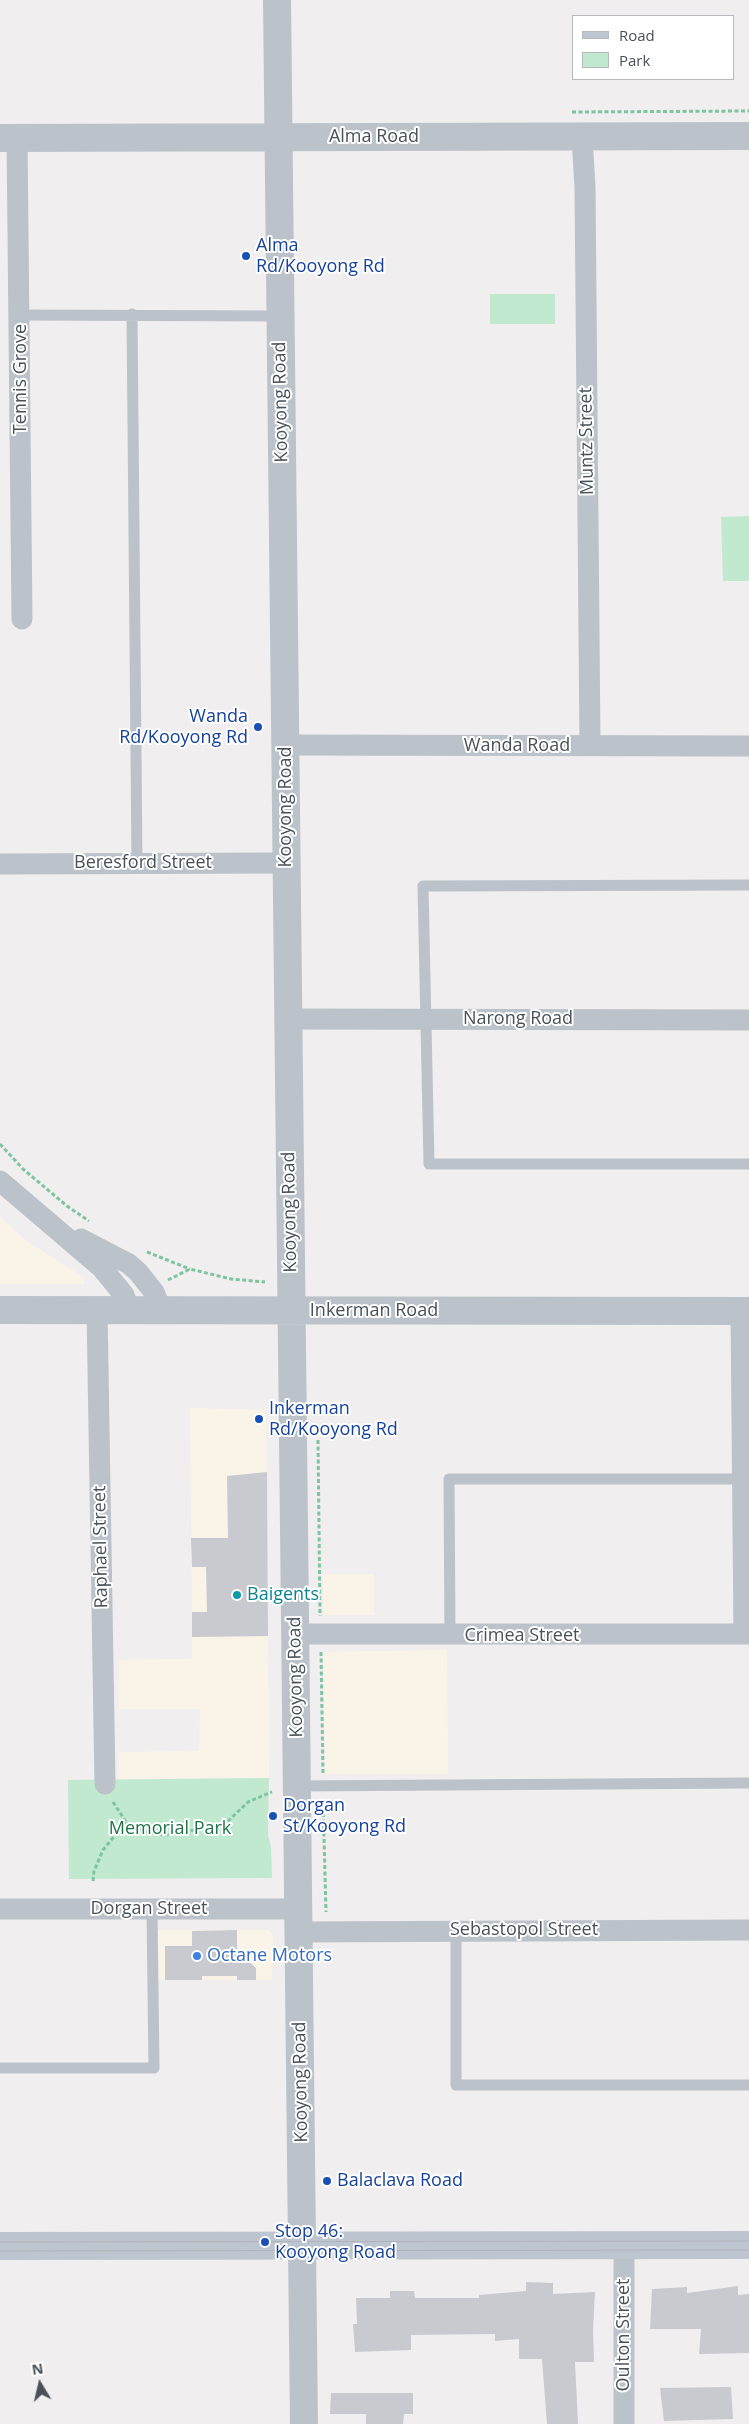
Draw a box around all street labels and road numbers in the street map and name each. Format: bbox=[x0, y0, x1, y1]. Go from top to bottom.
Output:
street label: Alma Road bbox=[329, 126, 419, 148]
street label: Tennis Grove bbox=[10, 324, 32, 434]
street label: Kooyong Road bbox=[269, 341, 293, 463]
street label: Muntz Street bbox=[575, 387, 599, 495]
street label: Wanda Road bbox=[464, 735, 570, 757]
street label: Kooyong Road bbox=[275, 747, 297, 867]
street label: Beresford Street bbox=[74, 852, 212, 874]
street label: Narong Road bbox=[463, 1008, 573, 1030]
street label: Kooyong Road bbox=[278, 1151, 302, 1273]
street label: Inkerman Road bbox=[310, 1300, 438, 1322]
street label: Raphael Street bbox=[89, 1485, 113, 1609]
street label: Kooyong Road bbox=[284, 1616, 308, 1738]
street label: Crimea Street bbox=[465, 1625, 579, 1647]
street label: Dorgan Street bbox=[90, 1898, 208, 1920]
street label: Sebastopol Street bbox=[450, 1919, 598, 1941]
street label: Kooyong Road bbox=[289, 2021, 313, 2143]
street label: Oulton Street bbox=[613, 2279, 635, 2391]

